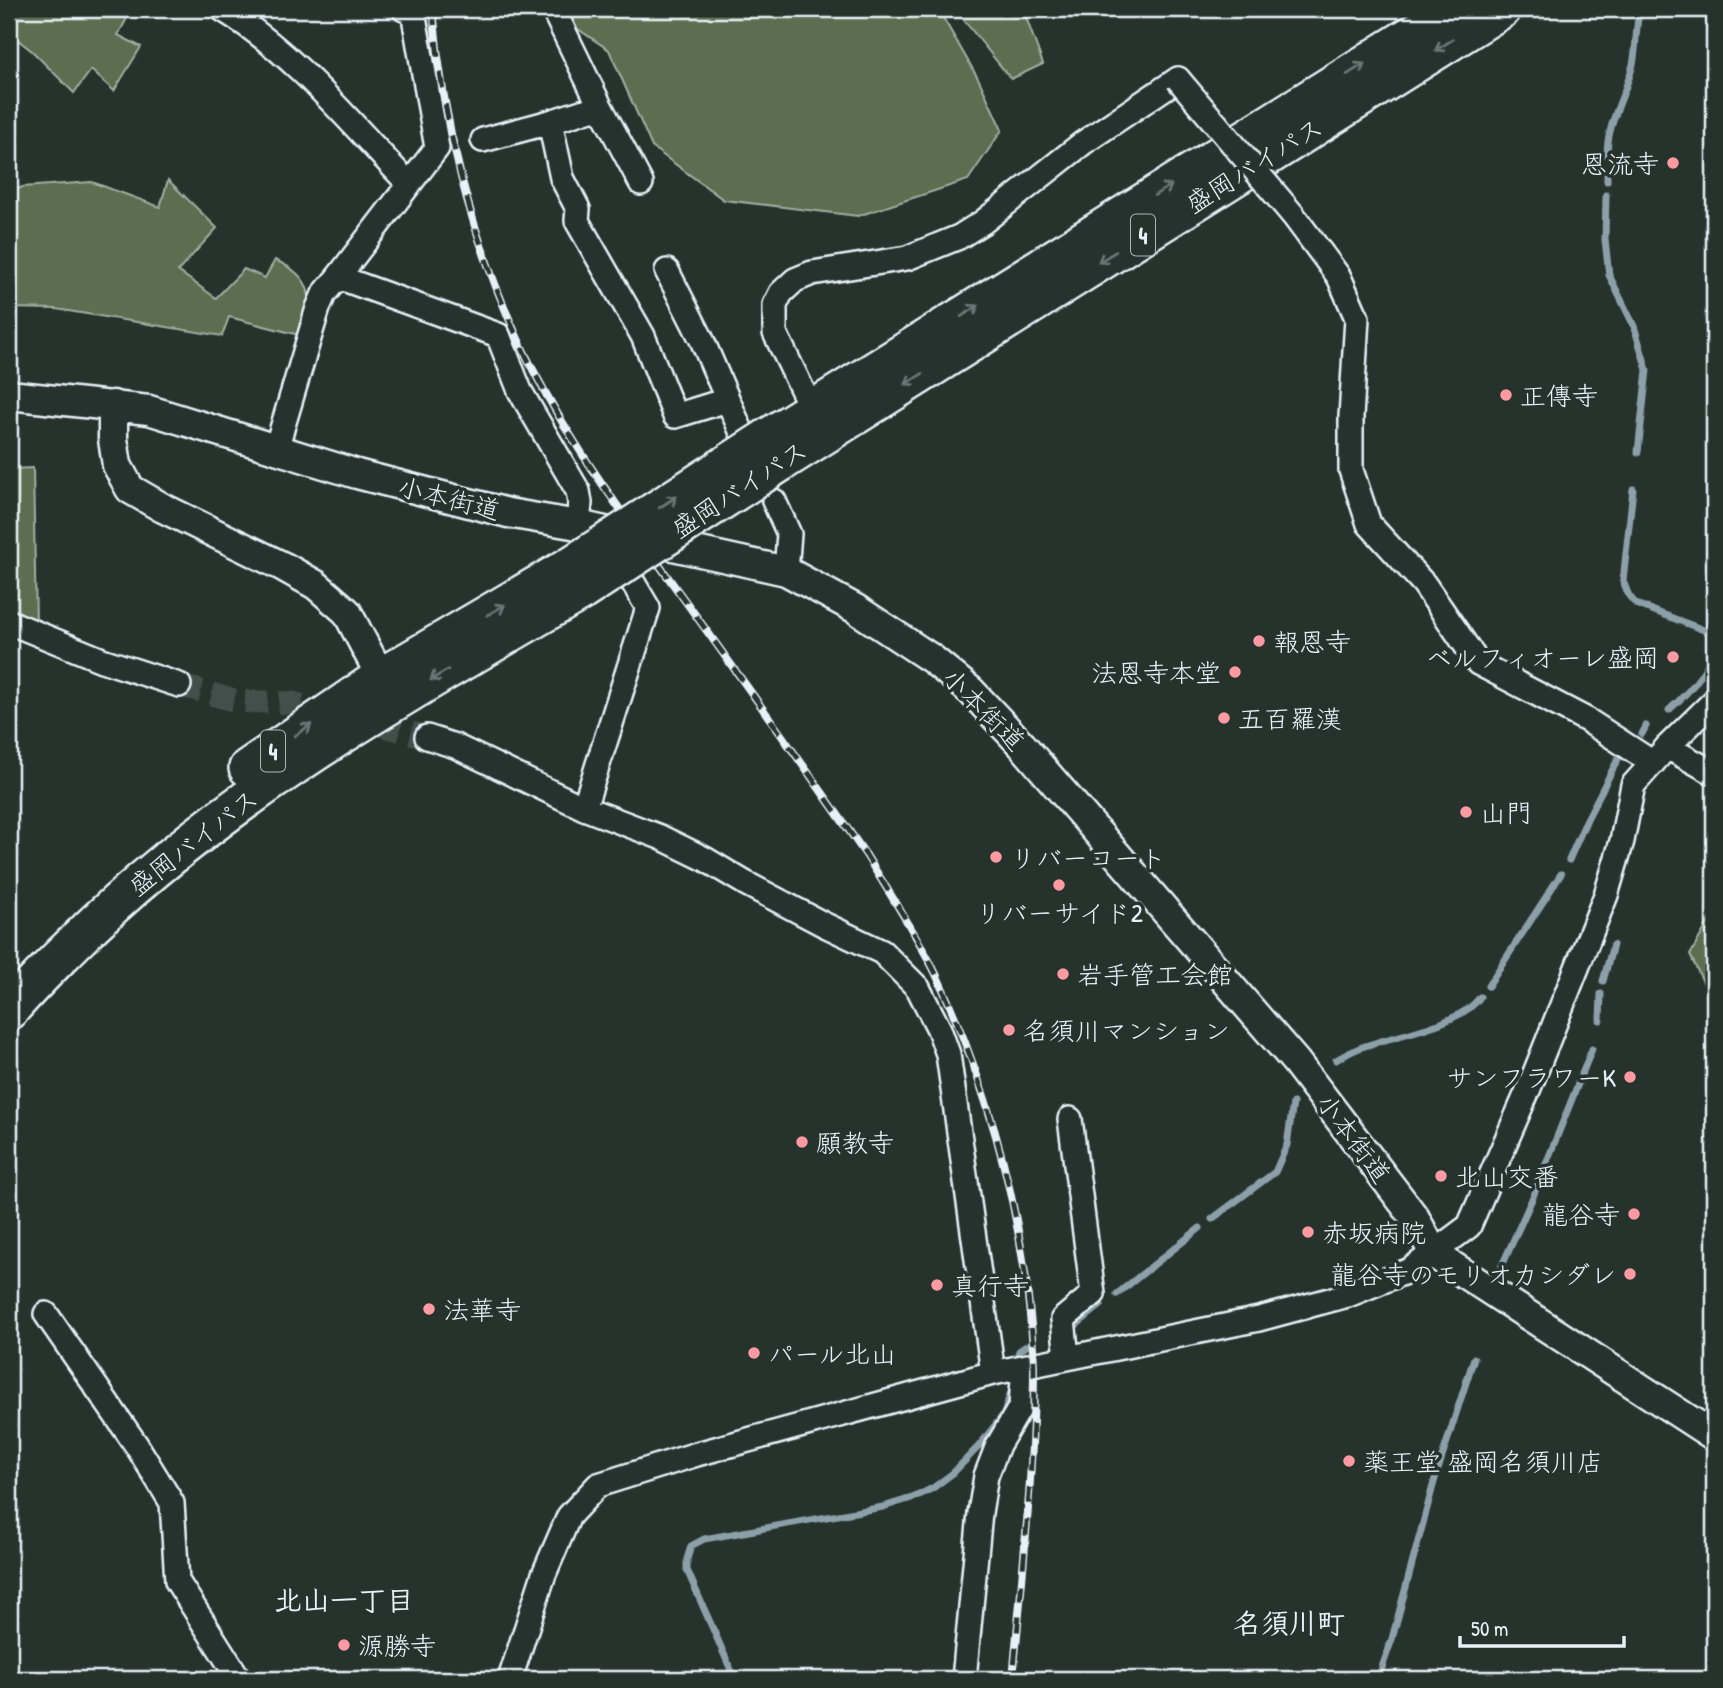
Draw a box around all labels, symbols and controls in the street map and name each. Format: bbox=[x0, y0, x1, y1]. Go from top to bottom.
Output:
one-way arrow bbox=[1435, 39, 1455, 53]
one-way arrow bbox=[1345, 62, 1365, 76]
street label: 盛岡バイパス bbox=[1179, 109, 1329, 221]
place label: 恩流寺 bbox=[1581, 146, 1659, 181]
marker: 恩流寺 bbox=[1665, 155, 1681, 171]
one-way arrow bbox=[1153, 183, 1172, 198]
road number: 4 bbox=[1131, 214, 1155, 256]
one-way arrow bbox=[1097, 251, 1117, 265]
one-way arrow bbox=[960, 303, 980, 317]
one-way arrow bbox=[905, 371, 924, 386]
place label: 正傳寺 bbox=[1520, 378, 1598, 413]
marker: 正傳寺 bbox=[1498, 387, 1514, 403]
street label: 盛岡バイパス bbox=[664, 432, 814, 546]
street label: 小本街道 bbox=[394, 468, 504, 528]
one-way arrow bbox=[658, 494, 678, 508]
one-way arrow bbox=[485, 602, 505, 616]
place label: 報恩寺 bbox=[1273, 624, 1351, 659]
marker: 報恩寺 bbox=[1251, 633, 1267, 649]
place label: ベルフィオーレ盛岡 bbox=[1426, 640, 1659, 675]
marker: ベルフィオーレ盛岡 bbox=[1665, 649, 1681, 665]
place label: 法恩寺本堂 bbox=[1091, 655, 1221, 690]
street label: 小本街道 bbox=[935, 660, 1033, 758]
marker: 法恩寺本堂 bbox=[1227, 664, 1243, 680]
one-way arrow bbox=[430, 668, 450, 682]
place label: 五百羅漢 bbox=[1238, 701, 1342, 736]
marker: 五百羅漢 bbox=[1216, 710, 1232, 726]
one-way arrow bbox=[293, 723, 312, 737]
road number: 4 bbox=[261, 730, 285, 772]
street label: 盛岡バイパス bbox=[121, 780, 265, 904]
place label: 山門 bbox=[1480, 795, 1532, 830]
marker: 山門 bbox=[1458, 804, 1474, 820]
place label: リバーコート bbox=[1010, 840, 1166, 875]
marker: リバーコート bbox=[988, 849, 1004, 865]
marker: リバーサイド2 bbox=[1051, 877, 1067, 893]
place label: リバーサイド2 bbox=[975, 895, 1143, 930]
place label: 岩手管工会館 bbox=[1077, 957, 1233, 992]
marker: 岩手管工会館 bbox=[1055, 966, 1071, 982]
place label: 名須川マンション bbox=[1023, 1013, 1230, 1048]
marker: 名須川マンション bbox=[1001, 1022, 1017, 1038]
place label: サンフラワーK bbox=[1446, 1060, 1616, 1095]
marker: サンフラワーK bbox=[1622, 1069, 1638, 1085]
street label: 小本街道 bbox=[1309, 1086, 1399, 1190]
place label: 願教寺 bbox=[816, 1125, 894, 1160]
marker: 願教寺 bbox=[794, 1134, 810, 1150]
place label: 北山交番 bbox=[1455, 1159, 1559, 1194]
marker: 北山交番 bbox=[1433, 1168, 1449, 1184]
place label: 龍谷寺 bbox=[1542, 1197, 1620, 1232]
marker: 龍谷寺 bbox=[1626, 1206, 1642, 1222]
place label: 赤坂病院 bbox=[1322, 1215, 1426, 1250]
marker: 赤坂病院 bbox=[1300, 1224, 1316, 1240]
place label: 龍谷寺のモリオカシダレ bbox=[1331, 1257, 1616, 1292]
marker: 龍谷寺のモリオカシダレ bbox=[1622, 1266, 1638, 1282]
place label: 真行寺 bbox=[951, 1268, 1029, 1303]
marker: 真行寺 bbox=[929, 1277, 945, 1293]
place label: 法華寺 bbox=[443, 1292, 521, 1327]
marker: 法華寺 bbox=[421, 1301, 437, 1317]
place label: パール北山 bbox=[768, 1336, 896, 1371]
marker: パール北山 bbox=[746, 1345, 762, 1361]
place label: 薬王堂 盛岡名須川店 bbox=[1363, 1444, 1603, 1479]
marker: 薬王堂 盛岡名須川店 bbox=[1341, 1453, 1357, 1469]
district label: 北山一丁目 bbox=[274, 1581, 414, 1619]
district label: 名須川町 bbox=[1233, 1604, 1345, 1642]
scale bar bbox=[1460, 1604, 1625, 1648]
text: 50 m bbox=[1471, 1614, 1508, 1643]
place label: 源勝寺 bbox=[358, 1628, 436, 1663]
marker: 源勝寺 bbox=[336, 1637, 352, 1653]

